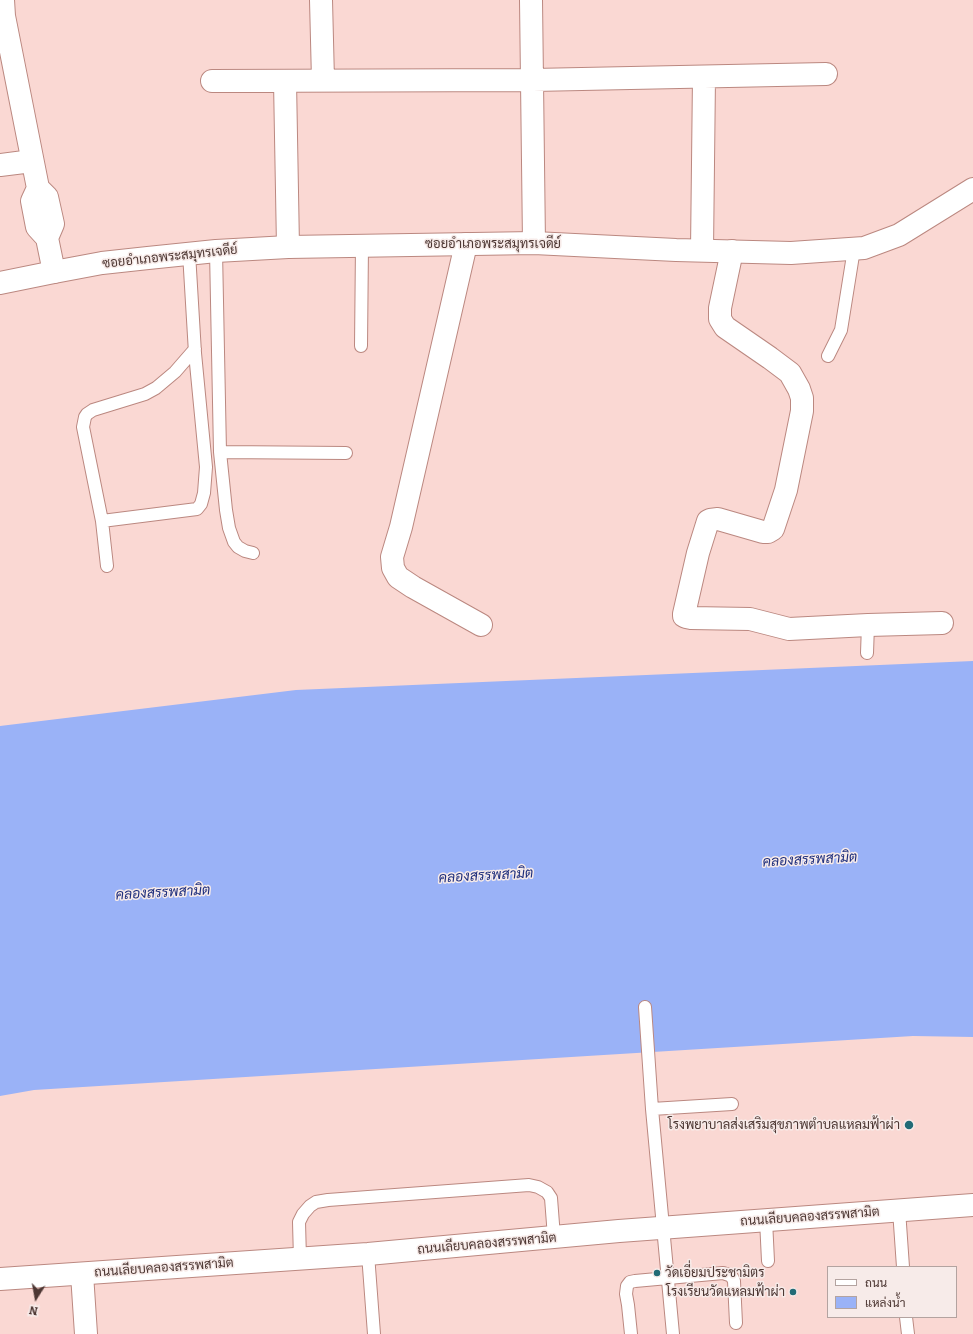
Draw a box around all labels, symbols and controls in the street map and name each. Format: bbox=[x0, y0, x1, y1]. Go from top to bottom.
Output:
street label: ซอยอำเภอพระสมุทรเจดีย์ bbox=[425, 236, 561, 252]
street label: ซอยอำเภอพระสมุทรเจดีย์ bbox=[102, 242, 238, 272]
water label: คลองสรรพสามิต bbox=[762, 849, 858, 871]
water label: คลองสรรพสามิต bbox=[438, 865, 534, 887]
water label: คลองสรรพสามิต bbox=[115, 882, 211, 904]
place label: โรงพยาบาลส่งเสริมสุขภาพตำบลแหลมฟ้าผ่า bbox=[668, 1117, 900, 1133]
marker: โรงพยาบาลส่งเสริมสุขภาพตำบลแหลมฟ้าผ่า bbox=[903, 1119, 915, 1131]
street label: ถนนเลียบคลองสรรพสามิต bbox=[740, 1204, 880, 1230]
street label: ถนนเลียบคลองสรรพสามิต bbox=[417, 1230, 557, 1258]
street label: ถนนเลียบคลองสรรพสามิต bbox=[94, 1255, 234, 1281]
place label: วัดเอี่ยมประชามิตร bbox=[665, 1265, 765, 1281]
legend bbox=[827, 1266, 957, 1318]
marker: วัดเอี่ยมประชามิตร bbox=[652, 1268, 662, 1278]
text: ถนน bbox=[865, 1276, 887, 1290]
north arrow bbox=[16, 1278, 56, 1318]
place label: โรงเรียนวัดแหลมฟ้าผ่า bbox=[666, 1284, 785, 1300]
marker: โรงเรียนวัดแหลมฟ้าผ่า bbox=[788, 1287, 798, 1297]
text: แหล่งน้ำ bbox=[865, 1296, 905, 1310]
text: N bbox=[28, 1303, 39, 1317]

